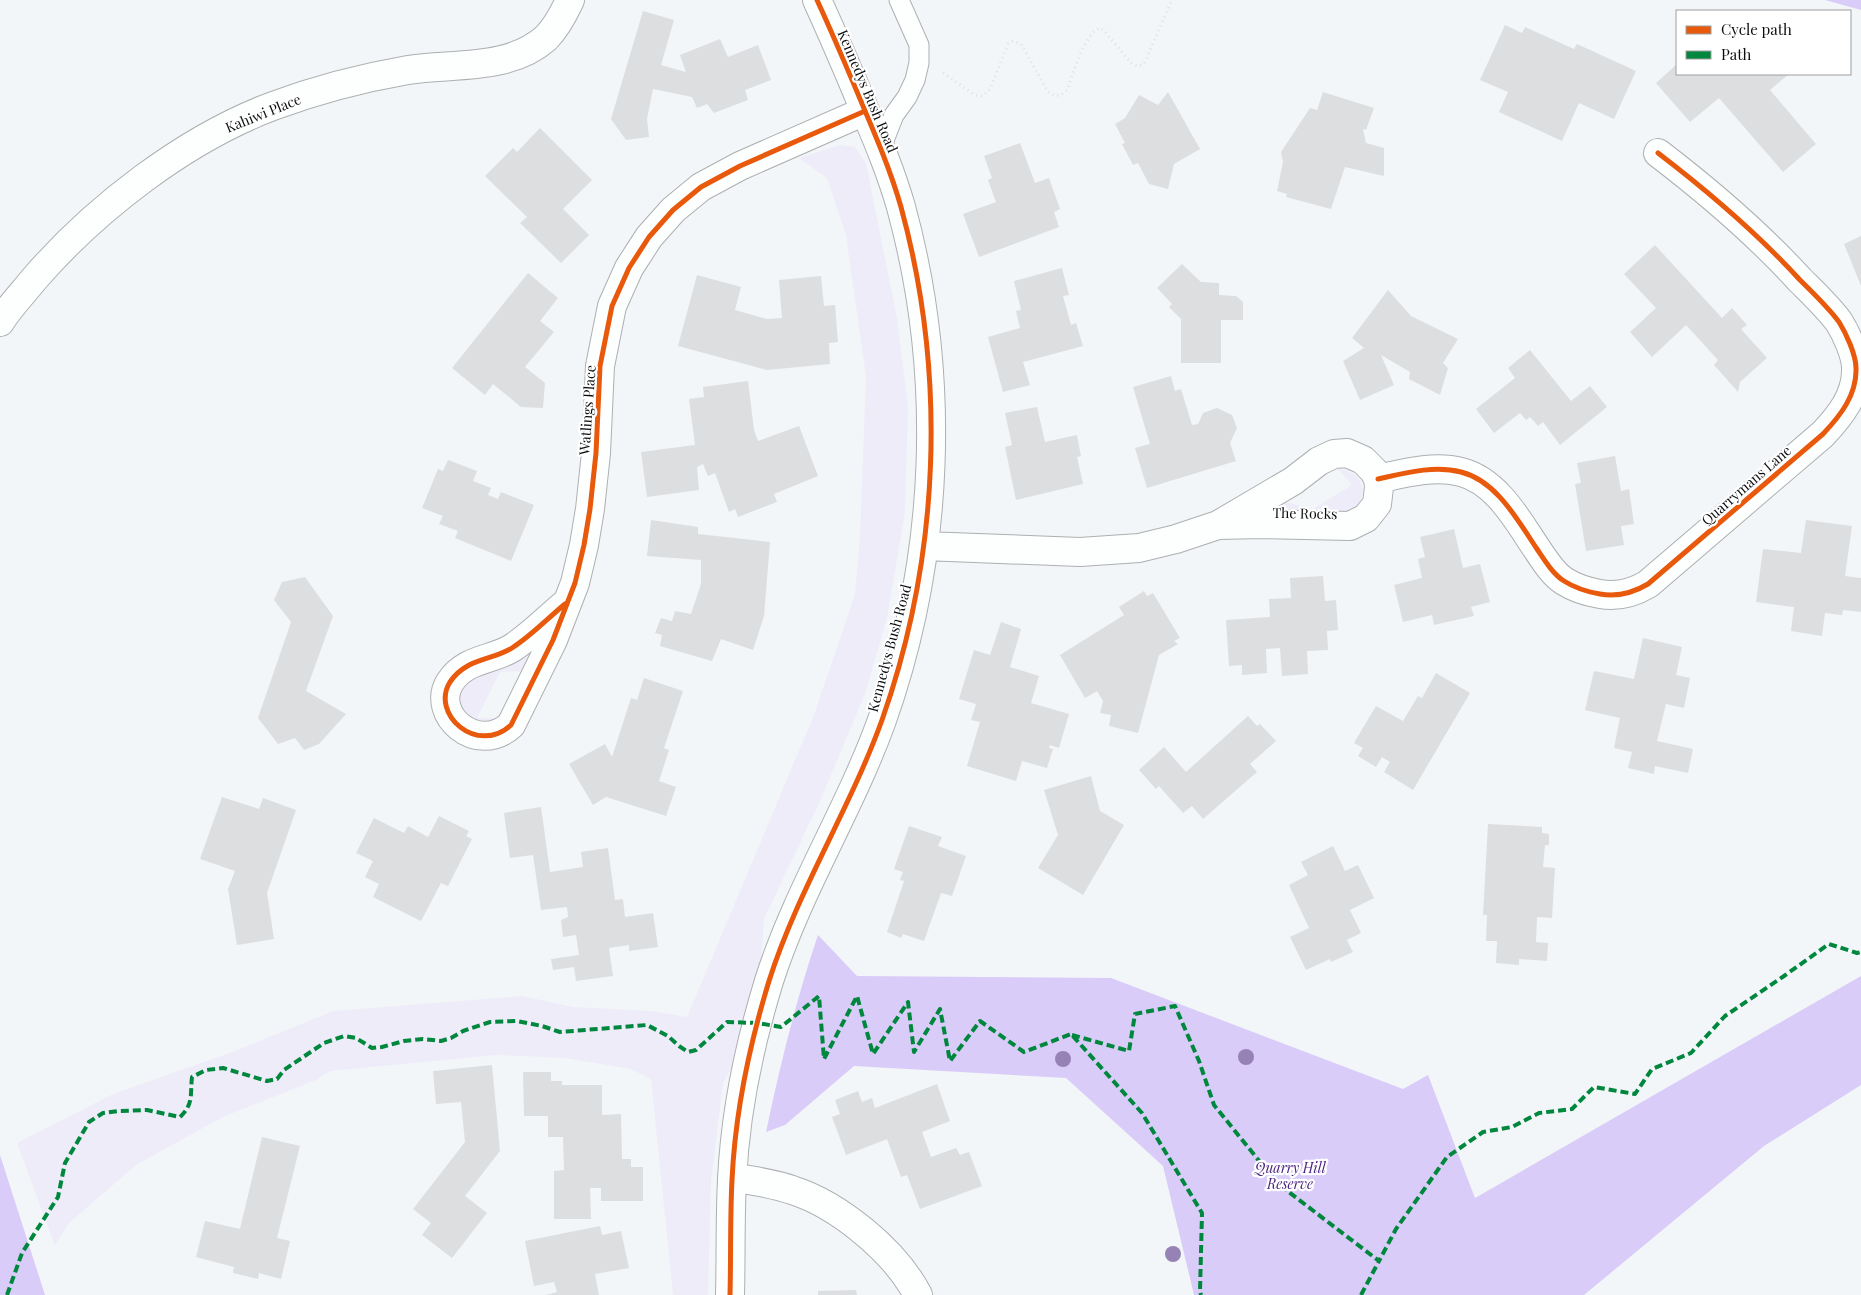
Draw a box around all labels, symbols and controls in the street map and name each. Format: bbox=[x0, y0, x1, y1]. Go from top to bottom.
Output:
legend bbox=[1676, 10, 1851, 75]
text: Cycle path bbox=[1721, 19, 1792, 39]
street label: Kennedys Bush Road bbox=[834, 27, 902, 155]
text: Path bbox=[1721, 44, 1751, 64]
street label: Kahiwi Place bbox=[222, 89, 304, 137]
street label: Watlings Place bbox=[574, 364, 600, 457]
street label: Quarrymans Lane bbox=[1697, 441, 1795, 529]
street label: The Rocks bbox=[1272, 503, 1338, 523]
street label: Kennedys Bush Road bbox=[863, 582, 915, 714]
park label: Quarry Hill Reserve bbox=[1253, 1158, 1327, 1193]

